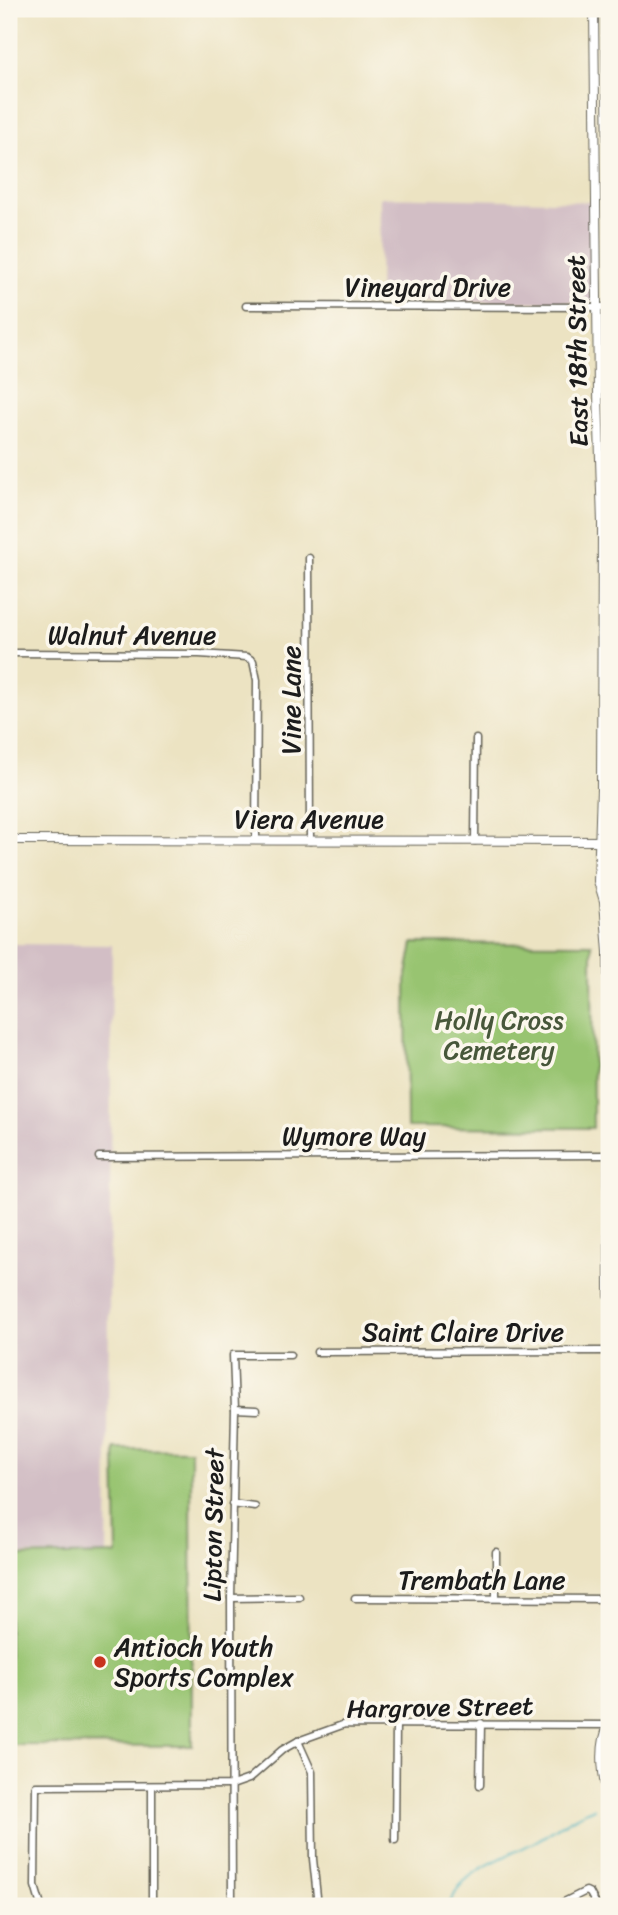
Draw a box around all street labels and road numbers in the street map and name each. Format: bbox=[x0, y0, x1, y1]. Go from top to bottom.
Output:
street label: East 18th Street bbox=[552, 255, 602, 447]
street label: Vineyard Drive bbox=[345, 264, 511, 310]
street label: Walnut Avenue bbox=[48, 612, 216, 658]
street label: Vine Lane bbox=[268, 645, 314, 755]
street label: Viera Avenue bbox=[234, 796, 384, 842]
street label: Wymore Way bbox=[282, 1113, 427, 1159]
street label: Saint Claire Drive bbox=[362, 1309, 564, 1355]
street label: Lipton Street bbox=[189, 1447, 237, 1602]
street label: Trembath Lane bbox=[398, 1557, 566, 1603]
street label: Hargrove Street bbox=[346, 1682, 534, 1732]

